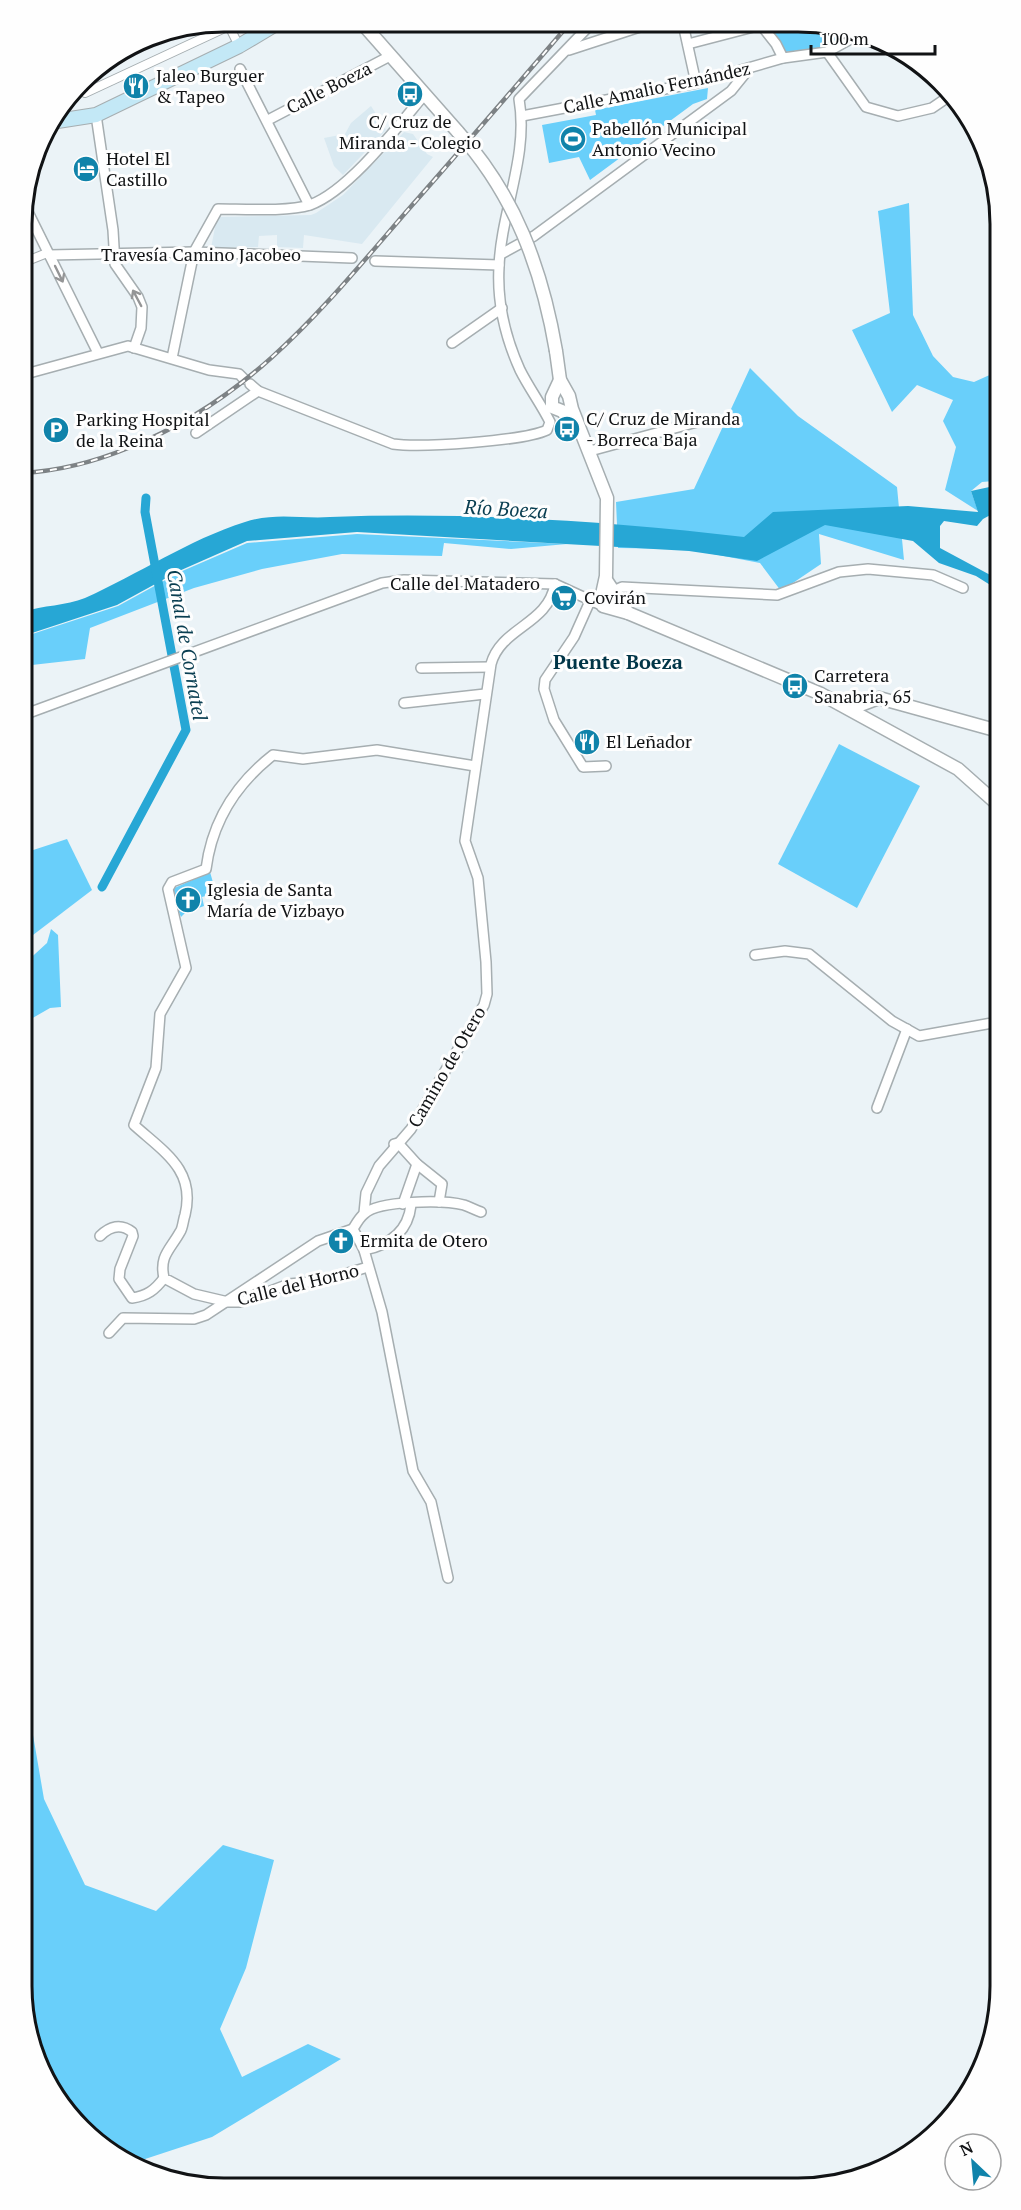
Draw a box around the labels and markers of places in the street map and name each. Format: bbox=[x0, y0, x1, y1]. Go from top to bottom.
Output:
place label: Jaleo Burguer & Tapeo bbox=[156, 63, 264, 108]
restaurant icon: Jaleo Burguer & Tapeo bbox=[121, 71, 151, 101]
bus stop icon: C/ Cruz de Miranda - Colegio bbox=[395, 79, 425, 109]
place label: C/ Cruz de Miranda - Colegio bbox=[339, 109, 481, 154]
place label: Pabellón Municipal Antonio Vecino bbox=[592, 116, 747, 161]
sports icon: Pabellón Municipal Antonio Vecino bbox=[558, 124, 588, 154]
place label: Hotel El Castillo bbox=[106, 146, 170, 191]
hotel icon: Hotel El Castillo bbox=[71, 154, 101, 184]
place label: C/ Cruz de Miranda - Borreca Baja bbox=[586, 406, 740, 451]
place label: Parking Hospital de la Reina bbox=[76, 407, 210, 452]
bus stop icon: C/ Cruz de Miranda - Borreca Baja bbox=[552, 414, 582, 444]
parking icon: Parking Hospital de la Reina bbox=[41, 415, 71, 445]
supermarket icon: Covirán bbox=[549, 583, 579, 613]
place label: Covirán bbox=[584, 585, 646, 609]
place label: Carretera Sanabria, 65 bbox=[814, 663, 912, 708]
bus stop icon: Carretera Sanabria, 65 bbox=[780, 671, 810, 701]
restaurant icon: El Leñador bbox=[572, 727, 602, 757]
place label: El Leñador bbox=[606, 729, 692, 753]
place label: Iglesia de Santa María de Vizbayo bbox=[207, 877, 345, 922]
church icon: Iglesia de Santa María de Vizbayo bbox=[173, 885, 203, 915]
church icon: Ermita de Otero bbox=[326, 1226, 356, 1256]
place label: Ermita de Otero bbox=[360, 1228, 488, 1252]

